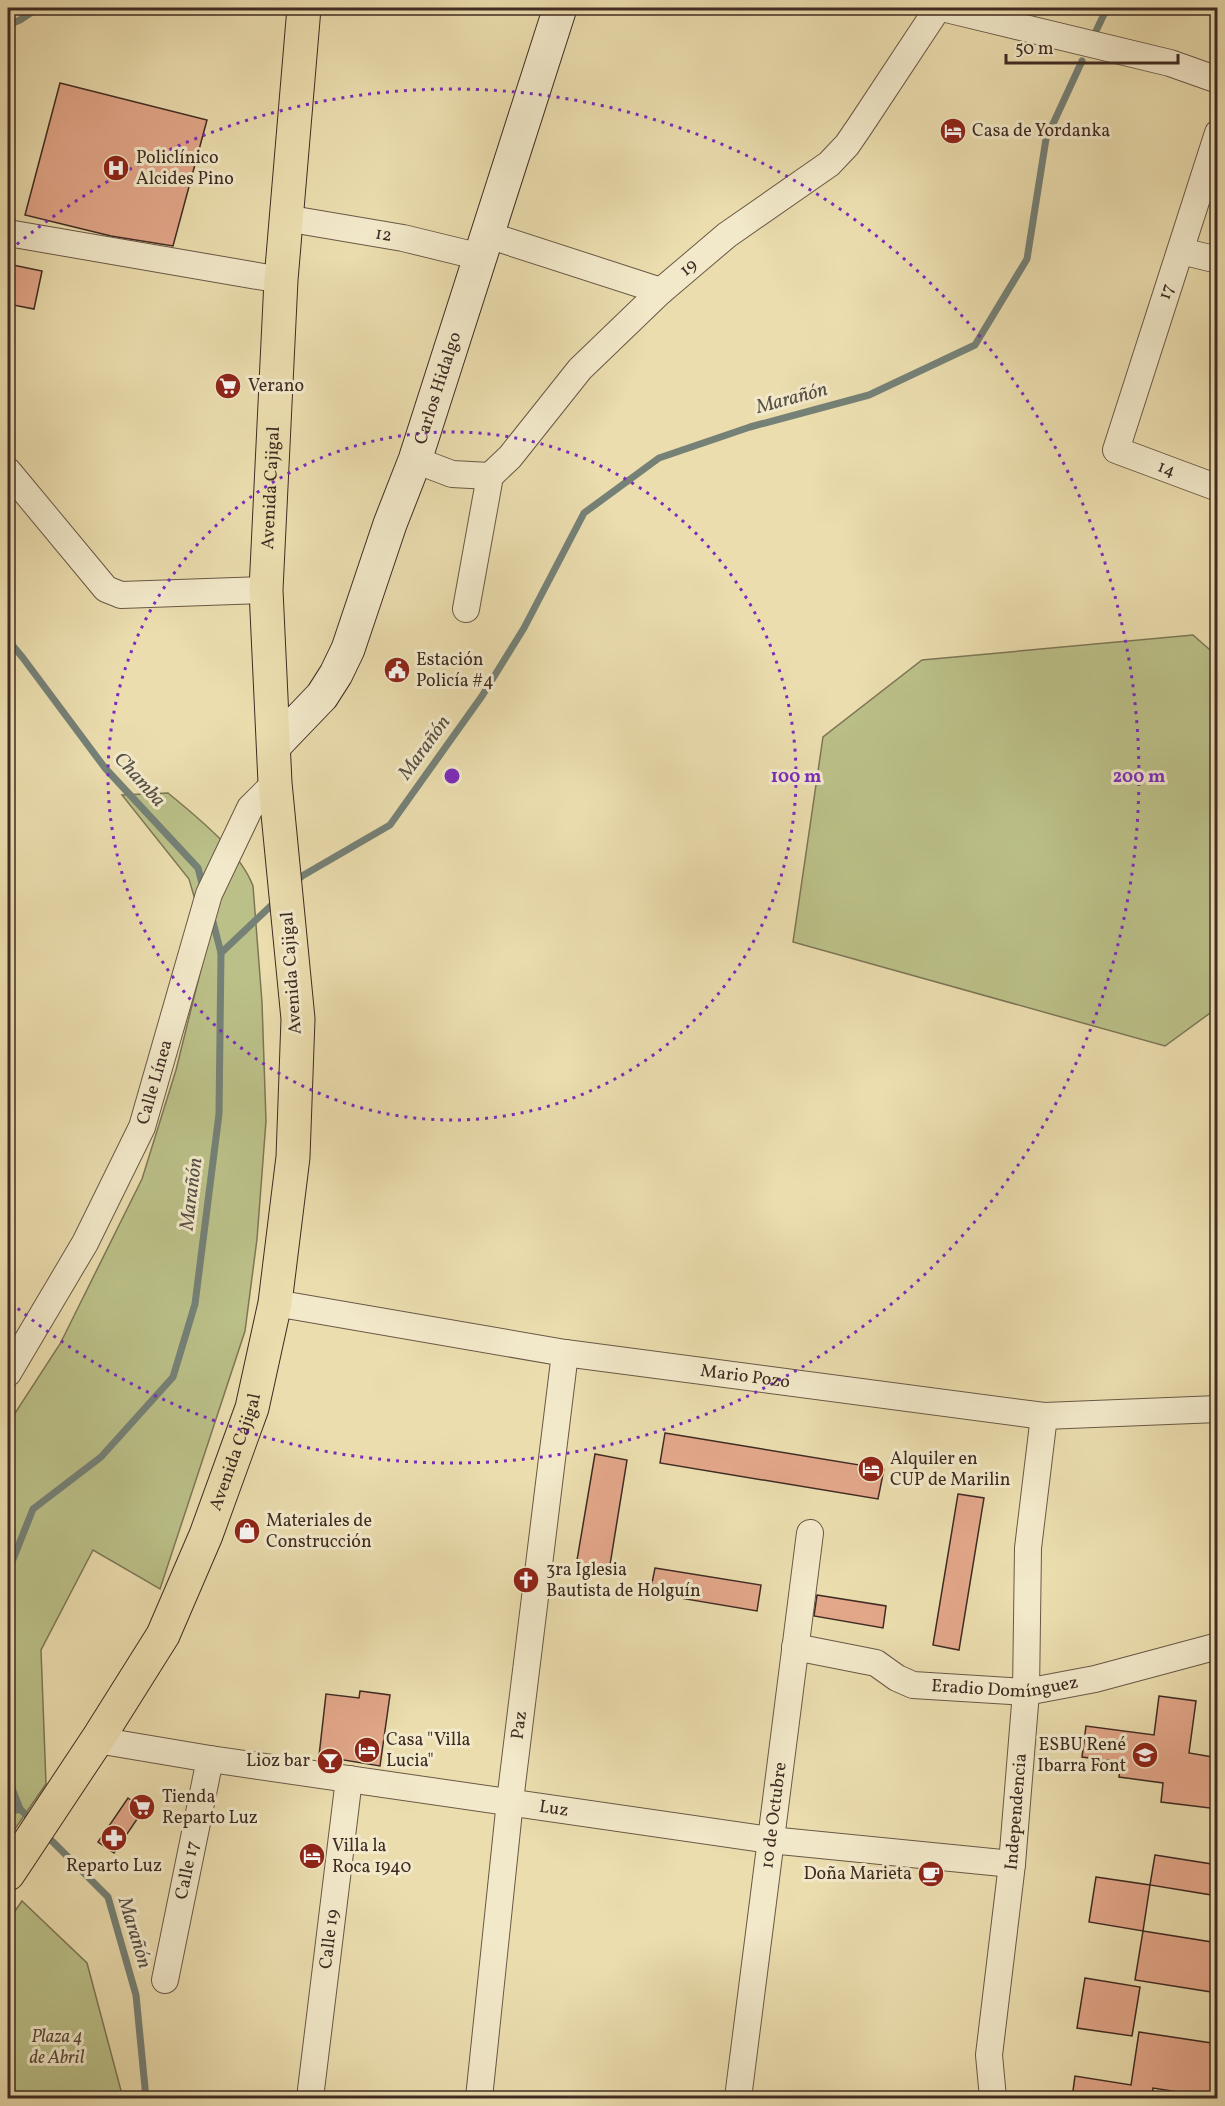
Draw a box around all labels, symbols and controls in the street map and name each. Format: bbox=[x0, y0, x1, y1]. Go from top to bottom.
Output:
scale bar bbox=[1006, 27, 1178, 65]
text: 50 m bbox=[1015, 37, 1054, 62]
hotel icon: Casa de Yordanka bbox=[938, 116, 968, 146]
place label: Casa de Yordanka bbox=[972, 119, 1110, 144]
place label: Policlínico Alcides Pino bbox=[136, 146, 234, 192]
hospital icon: Policlínico Alcides Pino bbox=[101, 153, 131, 183]
street label: 12 bbox=[373, 221, 394, 248]
street label: 19 bbox=[674, 253, 703, 283]
street label: 17 bbox=[1153, 281, 1181, 303]
street label: Carlos Hidalgo bbox=[408, 329, 468, 448]
supermarket icon: Verano bbox=[213, 371, 243, 401]
place label: Verano bbox=[248, 374, 304, 399]
water label: Marañón bbox=[752, 376, 831, 422]
street label: Avenida Cajigal bbox=[255, 426, 286, 550]
street label: 14 bbox=[1154, 454, 1179, 484]
place label: Estación Policía #4 bbox=[416, 648, 494, 694]
public building icon: Estación Policía #4 bbox=[382, 655, 412, 685]
water label: Marañón bbox=[392, 710, 458, 787]
water label: Chamba bbox=[107, 746, 171, 814]
text: 100 m bbox=[771, 765, 821, 790]
text: 200 m bbox=[1113, 765, 1165, 790]
centre of rings bbox=[442, 766, 462, 786]
street label: Avenida Cajigal bbox=[275, 911, 309, 1035]
street label: Calle Línea bbox=[131, 1037, 179, 1128]
water label: Marañón bbox=[174, 1156, 210, 1233]
street label: Mario Pozo bbox=[699, 1358, 792, 1395]
street label: Avenida Cajigal bbox=[203, 1391, 267, 1514]
place label: Alquiler en CUP de Marilin bbox=[890, 1447, 1011, 1493]
hotel icon: Alquiler en CUP de Marilin bbox=[856, 1454, 886, 1484]
place label: Materiales de Construcción bbox=[266, 1509, 372, 1555]
shop icon: Materiales de Construcción bbox=[232, 1516, 262, 1546]
place label: 3ra Iglesia Bautista de Holguín bbox=[546, 1558, 701, 1604]
church icon: 3ra Iglesia Bautista de Holguín bbox=[511, 1565, 541, 1595]
street label: Eradio Domínguez bbox=[930, 1670, 1080, 1704]
street label: Paz bbox=[505, 1710, 533, 1741]
place label: Casa "Villa Lucia" bbox=[386, 1728, 471, 1774]
place label: ESBU René Ibarra Font bbox=[1037, 1733, 1126, 1779]
hotel icon: Casa "Villa Lucia" bbox=[352, 1735, 382, 1765]
school or university icon: ESBU René Ibarra Font bbox=[1130, 1740, 1160, 1770]
bar icon: Lioz bar bbox=[315, 1746, 345, 1776]
place label: Lioz bar bbox=[246, 1749, 310, 1774]
street label: Independencia bbox=[999, 1752, 1033, 1872]
street label: 10 de Octubre bbox=[755, 1760, 793, 1870]
place label: Tienda Reparto Luz bbox=[162, 1785, 258, 1831]
supermarket icon: Tienda Reparto Luz bbox=[127, 1792, 157, 1822]
street label: Luz bbox=[538, 1794, 570, 1823]
pharmacy icon: Reparto Luz bbox=[99, 1823, 129, 1853]
place label: Villa la Roca 1940 bbox=[332, 1834, 411, 1880]
street label: Calle 17 bbox=[169, 1839, 206, 1902]
hotel icon: Villa la Roca 1940 bbox=[297, 1841, 327, 1871]
place label: Reparto Luz bbox=[66, 1854, 162, 1879]
cafe icon: Doña Marieta bbox=[916, 1859, 946, 1889]
place label: Doña Marieta bbox=[803, 1862, 912, 1887]
water label: Marañón bbox=[110, 1893, 158, 1972]
street label: Calle 19 bbox=[313, 1908, 345, 1970]
park label: Plaza 4 de Abril bbox=[30, 2025, 85, 2071]

